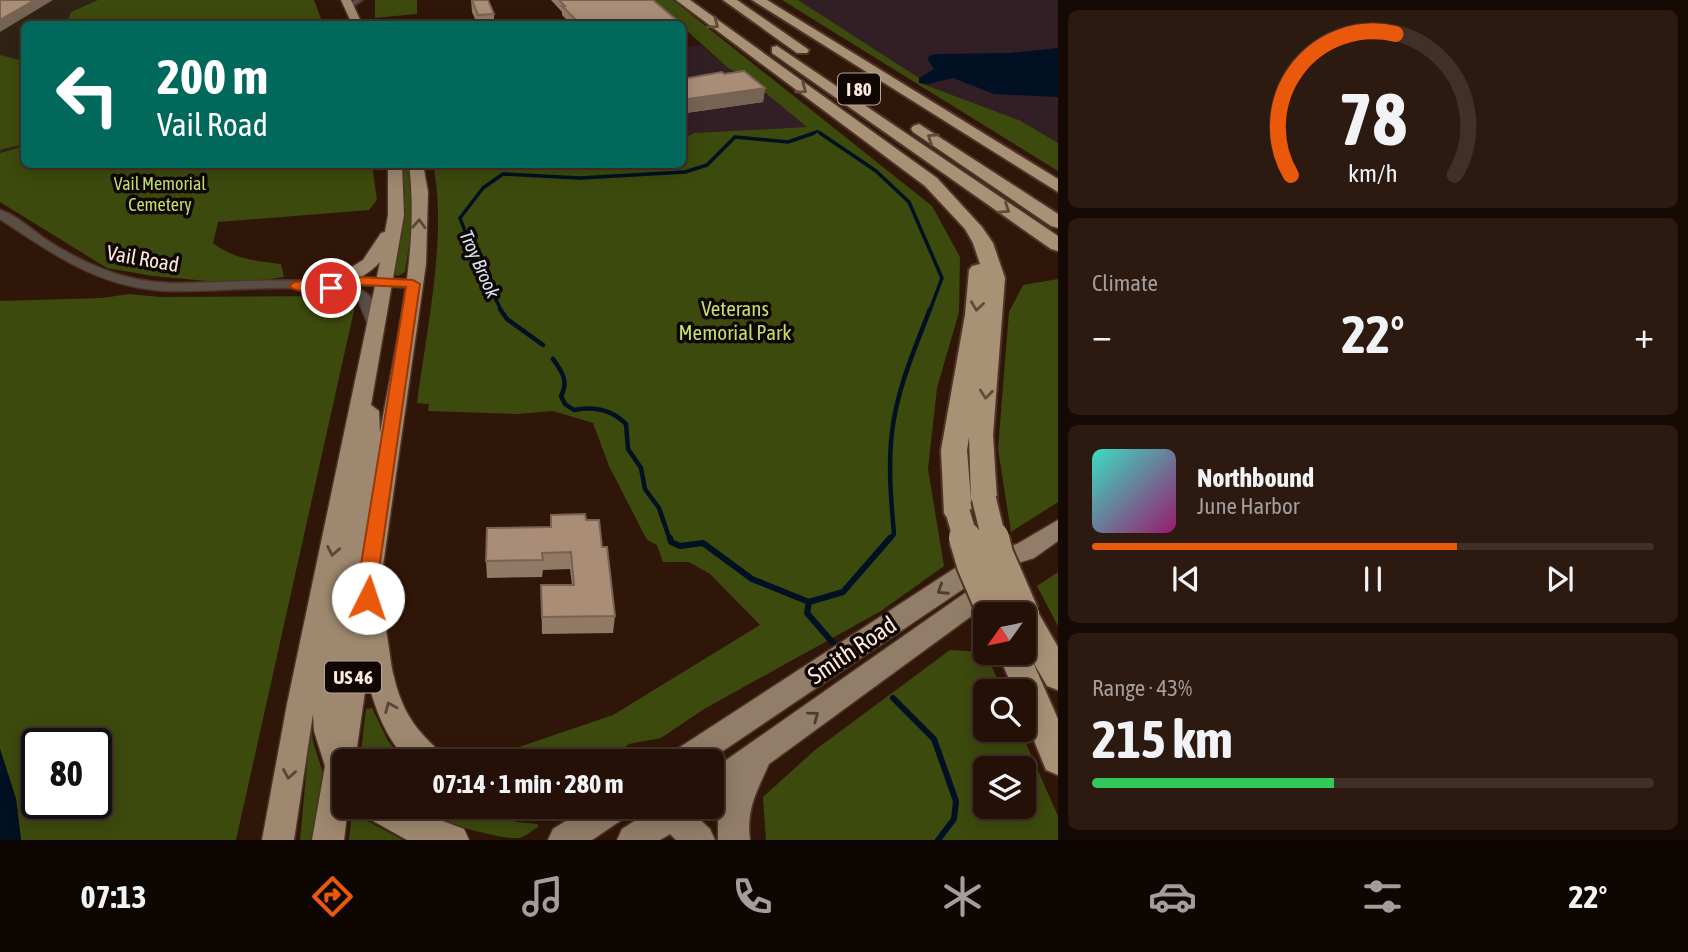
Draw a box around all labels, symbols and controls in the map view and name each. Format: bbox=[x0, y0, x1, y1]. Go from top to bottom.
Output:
one-way arrow bbox=[707, 16, 719, 29]
text: 200 m bbox=[157, 48, 268, 104]
icon: left bbox=[42, 49, 133, 140]
road number: I 80 bbox=[838, 74, 880, 104]
text: 78 bbox=[1339, 77, 1407, 160]
one-way arrow bbox=[794, 81, 806, 93]
text: Vail Road bbox=[157, 106, 268, 143]
one-way arrow bbox=[927, 134, 940, 146]
text: km/h bbox=[1348, 159, 1398, 187]
park label: Vail Memorial Cemetery bbox=[114, 173, 206, 215]
one-way arrow bbox=[997, 200, 1010, 213]
one-way arrow bbox=[412, 218, 427, 229]
water label: Troy Brook bbox=[455, 227, 505, 302]
street label: Vail Road bbox=[105, 240, 181, 276]
pin bbox=[301, 258, 361, 318]
icon: arrive bbox=[312, 269, 350, 307]
text: Climate bbox=[1092, 270, 1158, 296]
park label: Veterans Memorial Park bbox=[679, 296, 791, 344]
one-way arrow bbox=[970, 300, 985, 312]
text: 22° bbox=[1341, 304, 1405, 364]
text: − bbox=[1092, 313, 1112, 356]
text: + bbox=[1634, 313, 1654, 356]
one-way arrow bbox=[979, 389, 994, 400]
text: Northbound bbox=[1197, 463, 1314, 493]
text: June Harbor bbox=[1197, 493, 1300, 519]
one-way arrow bbox=[326, 545, 341, 557]
icon: previous bbox=[1167, 560, 1205, 598]
icon: pause bbox=[1354, 560, 1392, 598]
icon: next bbox=[1541, 560, 1579, 598]
position arrow bbox=[331, 561, 405, 635]
one-way arrow bbox=[937, 582, 950, 594]
north arrow bbox=[973, 602, 1036, 665]
map controls bbox=[973, 602, 1036, 819]
street label: Smith Road bbox=[803, 611, 901, 689]
road number: US 46 bbox=[325, 662, 381, 692]
text: Range · 43% bbox=[1092, 675, 1192, 701]
button: search bbox=[973, 679, 1036, 742]
one-way arrow bbox=[384, 702, 398, 715]
text: 215 km bbox=[1092, 709, 1233, 769]
one-way arrow bbox=[806, 712, 819, 725]
speed limit sign: 80 bbox=[21, 728, 112, 819]
button: layers bbox=[973, 756, 1036, 819]
one-way arrow bbox=[282, 768, 297, 780]
text: 07:14 · 1 min · 280 m bbox=[433, 769, 623, 799]
icon: directions bbox=[308, 872, 357, 921]
icon: music bbox=[518, 872, 567, 921]
icon: phone bbox=[728, 872, 777, 921]
icon: climate bbox=[938, 872, 987, 921]
icon: car bbox=[1148, 872, 1197, 921]
icon: filters bbox=[1358, 872, 1407, 921]
text: 07:13 bbox=[81, 878, 146, 915]
text: 22° bbox=[1568, 878, 1607, 915]

